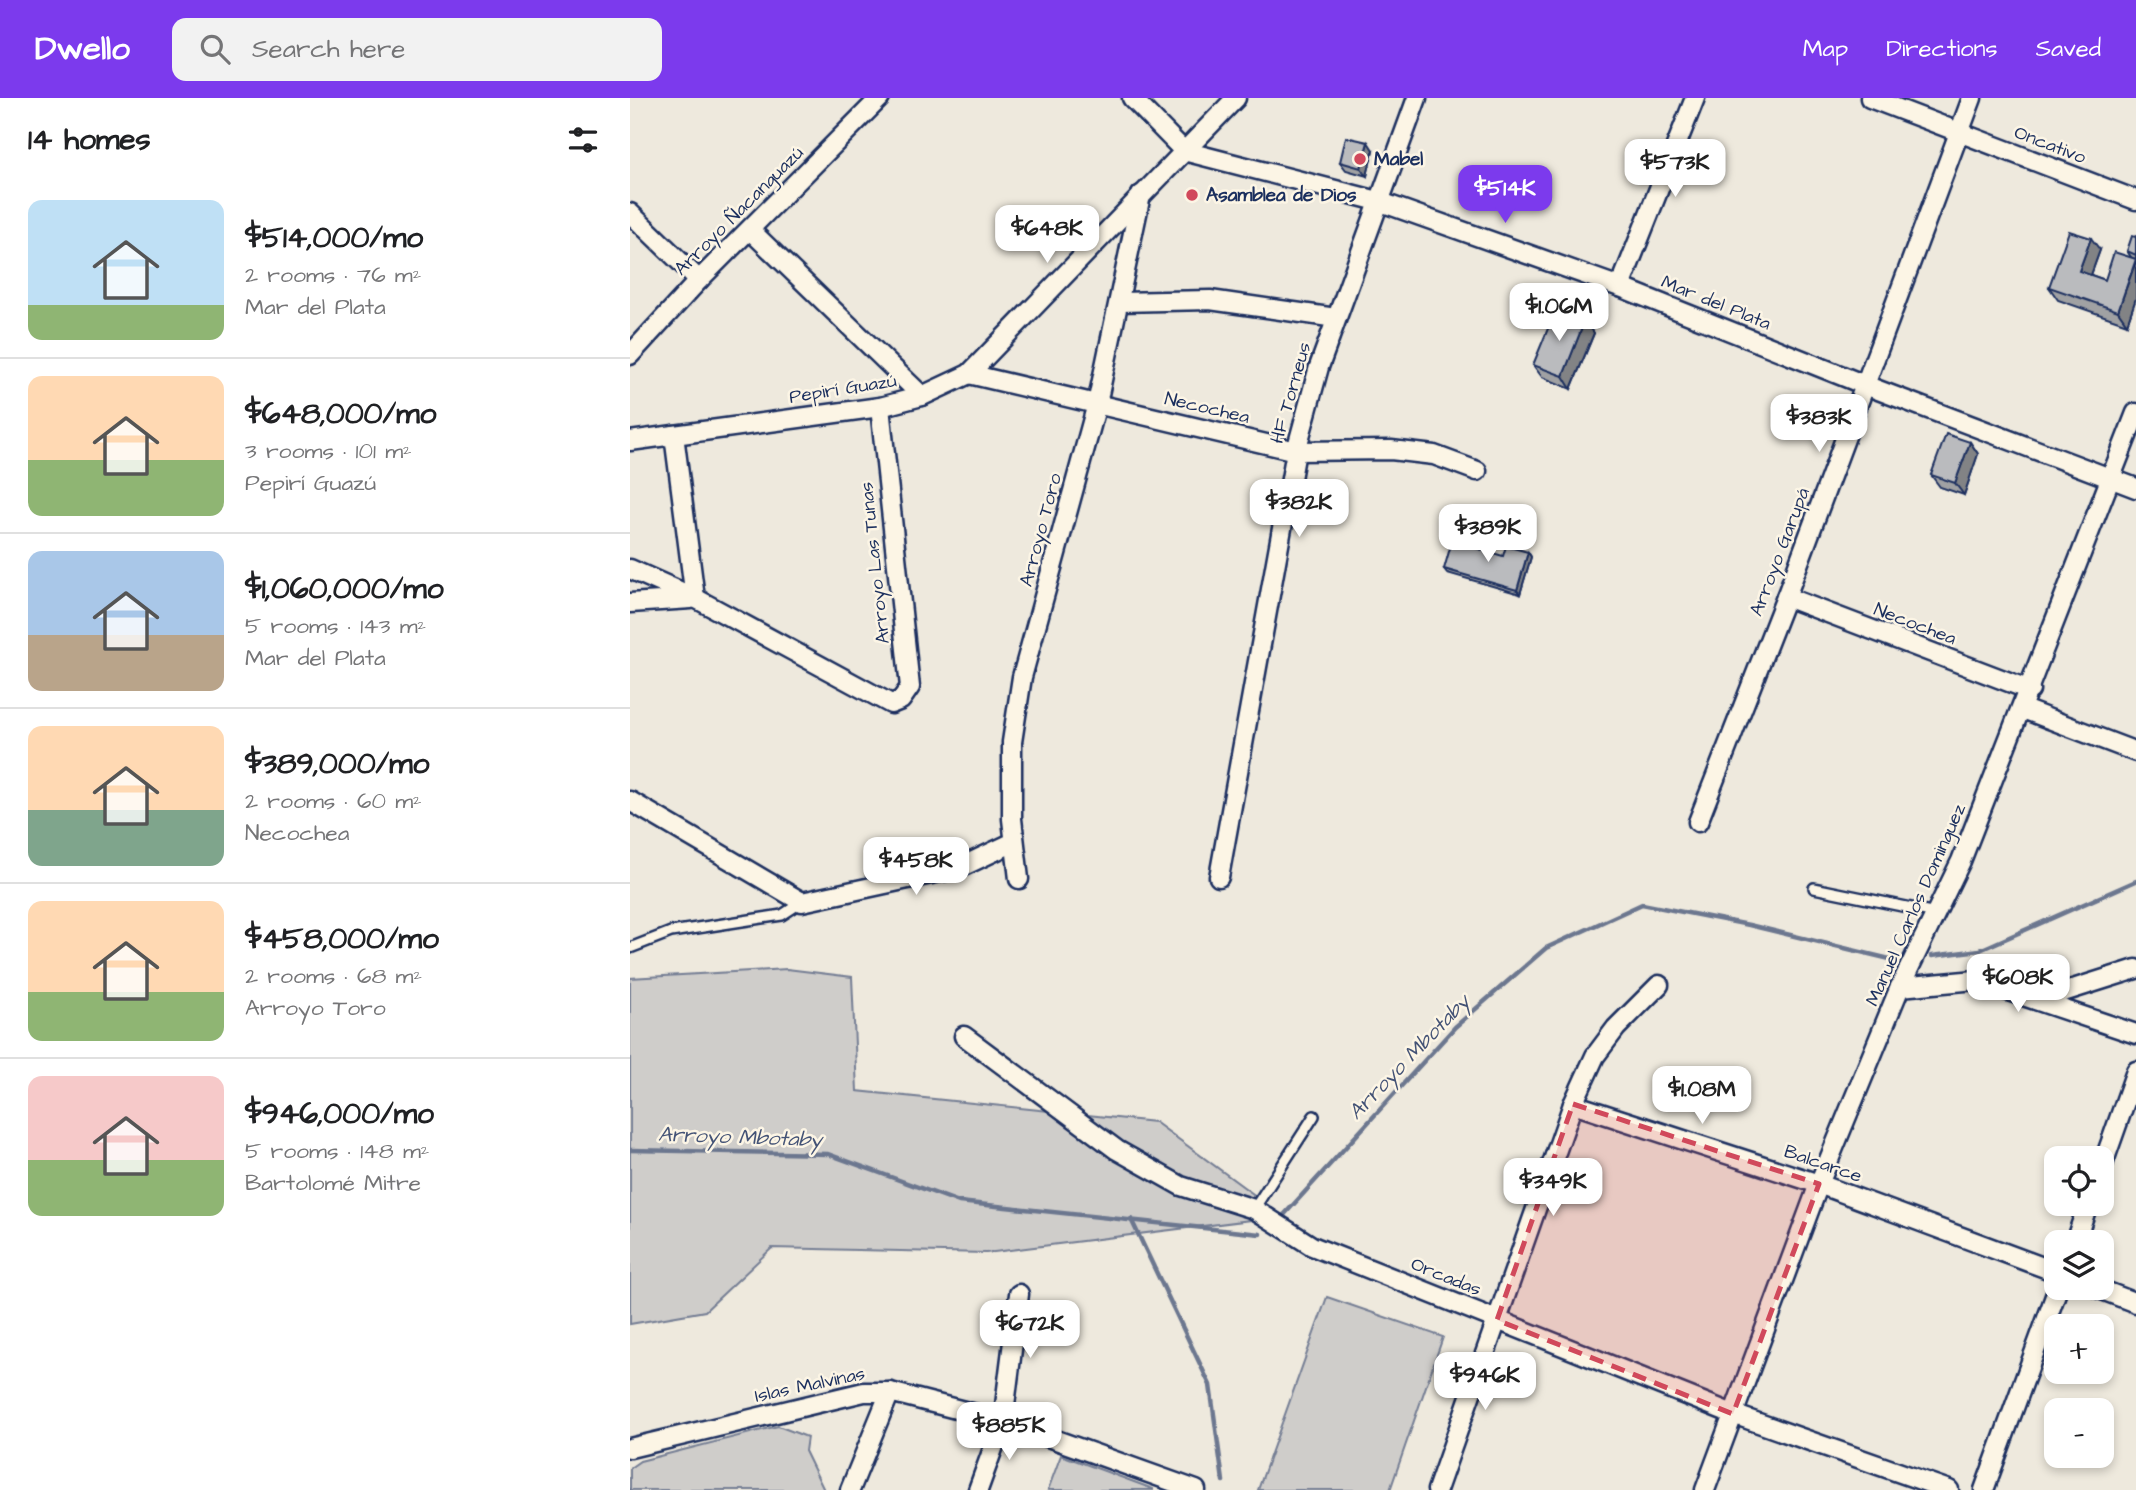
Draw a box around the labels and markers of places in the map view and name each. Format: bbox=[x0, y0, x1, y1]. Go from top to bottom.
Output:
pin: $573K bbox=[1626, 140, 1724, 199]
place label: Mabel bbox=[1374, 146, 1423, 173]
marker: Mabel bbox=[1352, 151, 1368, 167]
pin: $514K bbox=[1456, 166, 1554, 225]
place label: Asamblea de Dios bbox=[1206, 182, 1357, 209]
marker: Asamblea de Dios bbox=[1184, 187, 1200, 203]
pin: $648K bbox=[998, 206, 1096, 265]
pin: $1.06M bbox=[1502, 284, 1616, 343]
pin: $383K bbox=[1770, 394, 1868, 454]
pin: $382K bbox=[1250, 480, 1348, 539]
pin: $389K bbox=[1439, 504, 1537, 564]
pin: $458K bbox=[867, 838, 965, 897]
pin: $608K bbox=[1969, 954, 2067, 1014]
pin: $1.08M bbox=[1645, 1066, 1759, 1126]
pin: $349K bbox=[1504, 1158, 1602, 1218]
pin: $672K bbox=[981, 1300, 1079, 1360]
pin: $946K bbox=[1436, 1352, 1534, 1412]
pin: $885K bbox=[960, 1402, 1058, 1462]

